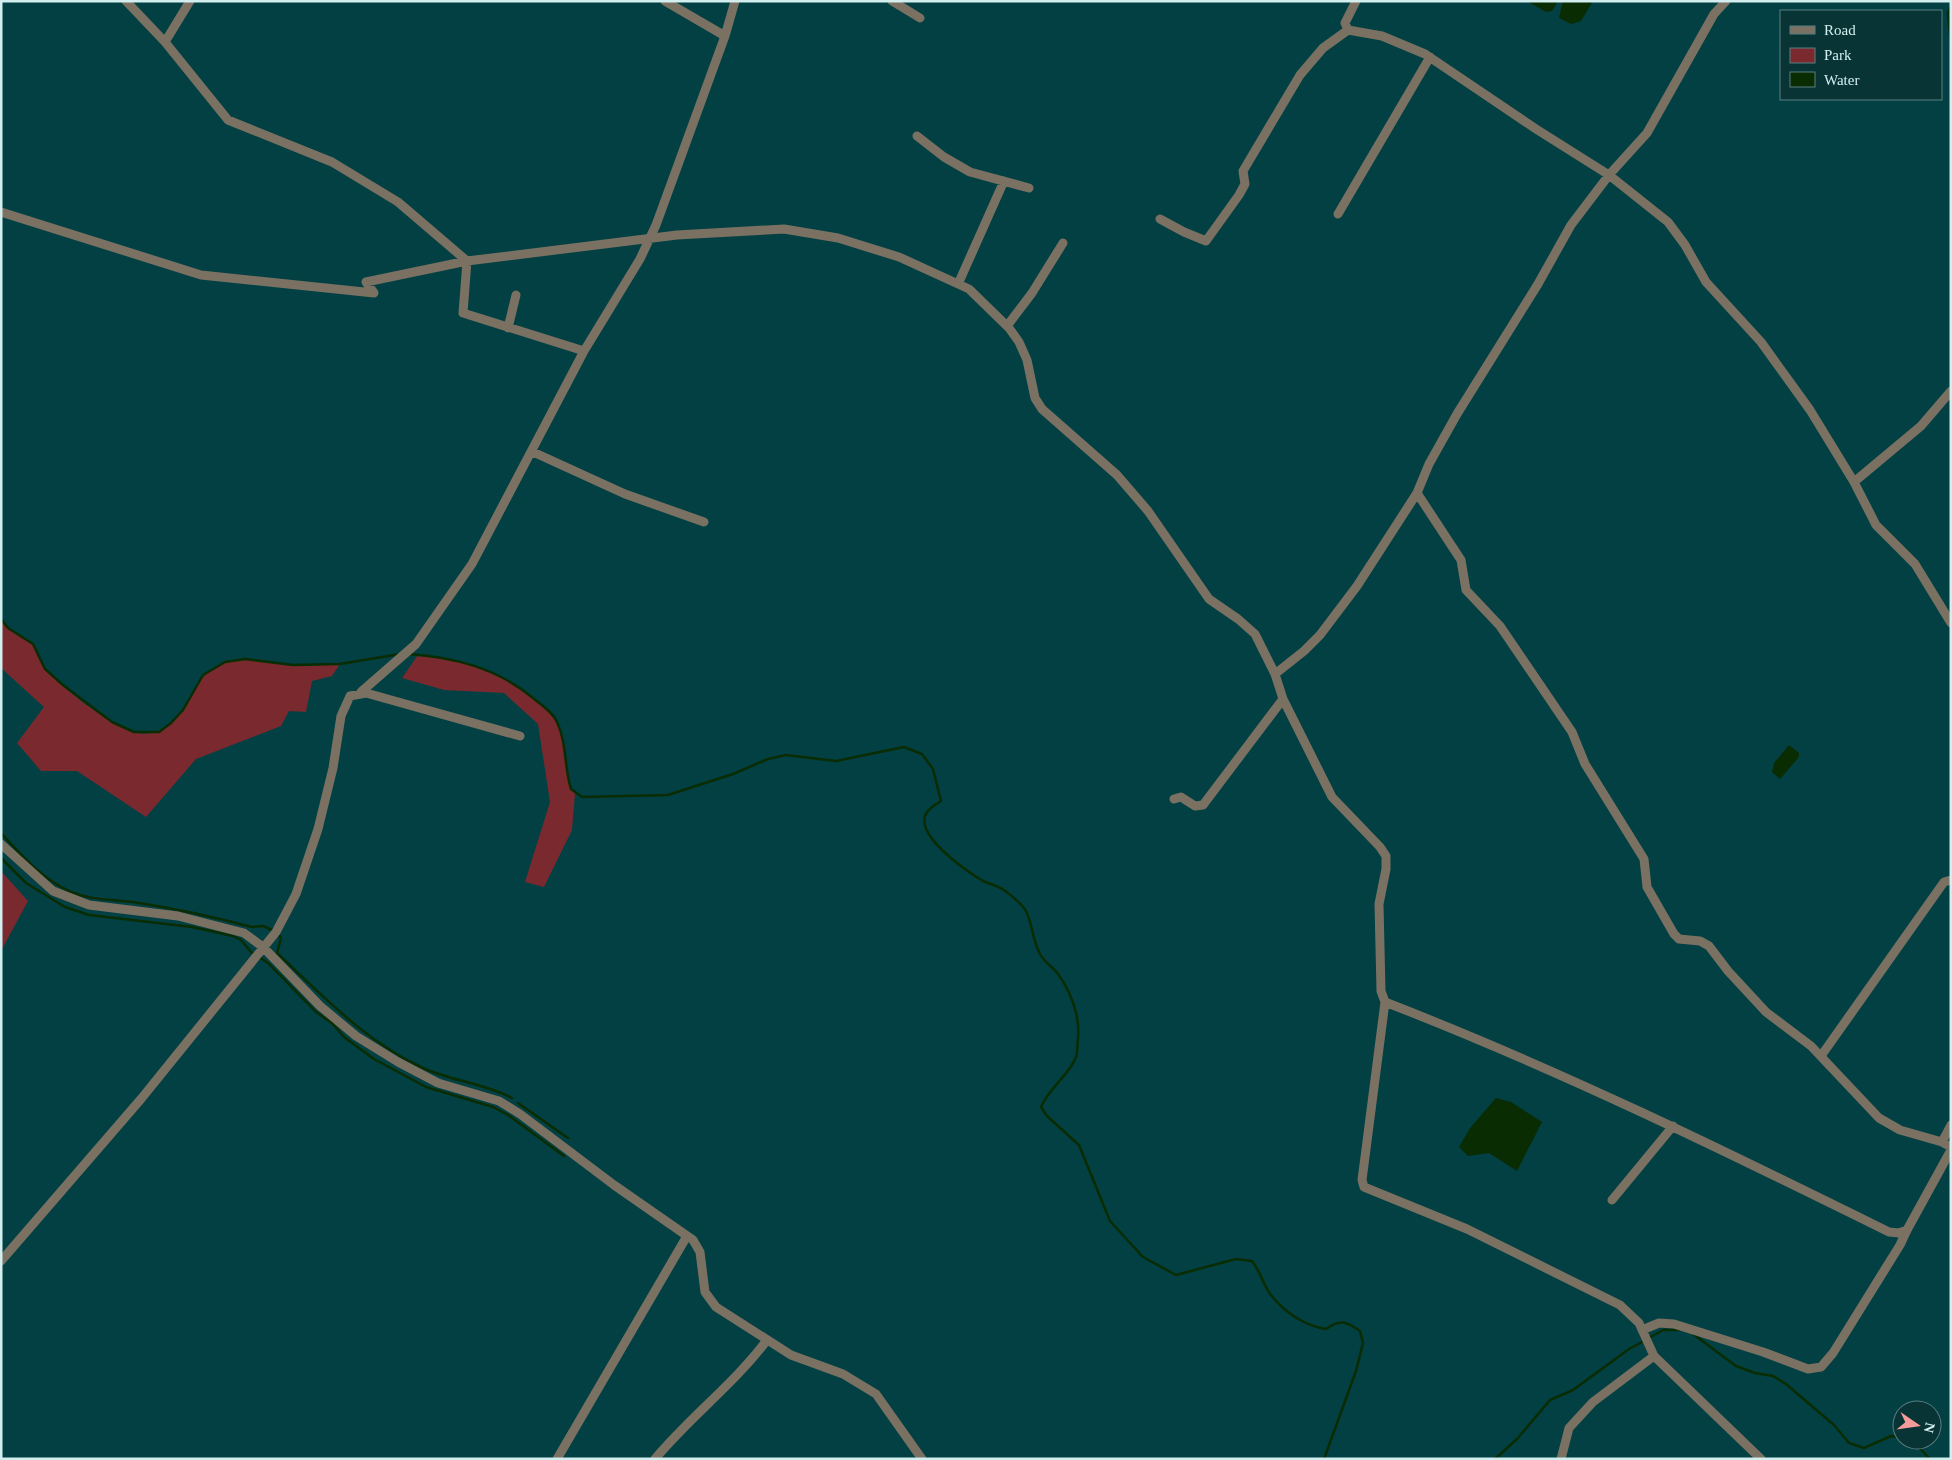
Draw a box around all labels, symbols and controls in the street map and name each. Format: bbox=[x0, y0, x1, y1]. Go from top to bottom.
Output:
legend bbox=[1780, 10, 1942, 100]
text: Road bbox=[1824, 22, 1856, 38]
text: Park bbox=[1824, 47, 1852, 63]
text: Water bbox=[1824, 72, 1859, 88]
north arrow bbox=[1892, 1400, 1942, 1450]
text: N bbox=[1921, 1421, 1938, 1434]

